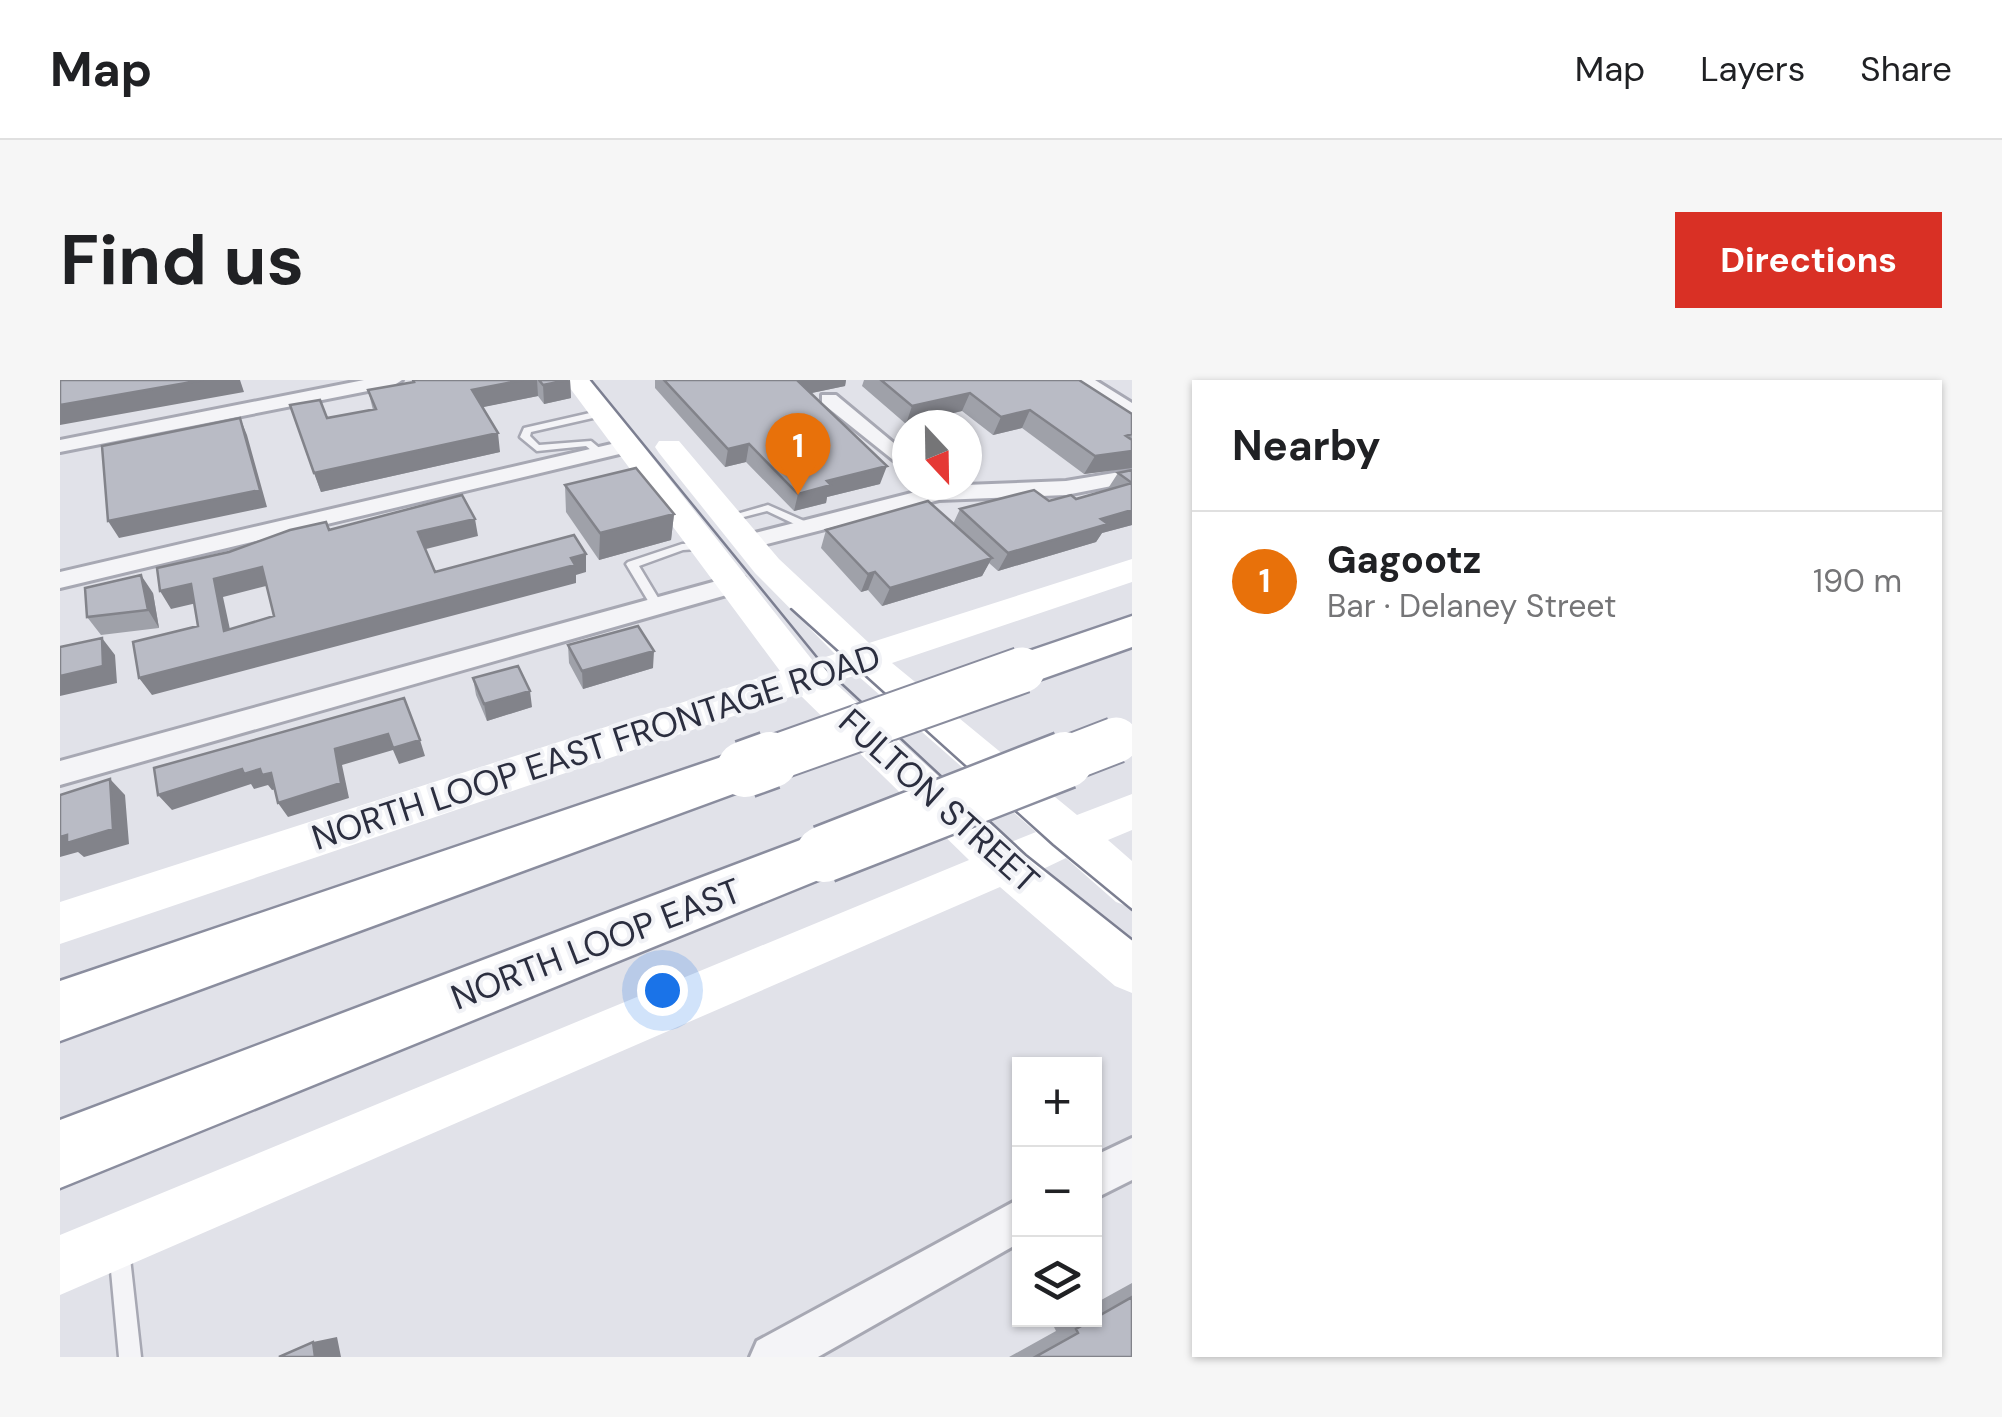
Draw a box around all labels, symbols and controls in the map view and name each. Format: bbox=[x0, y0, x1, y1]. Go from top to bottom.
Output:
text: Map bbox=[50, 38, 152, 101]
text: Map bbox=[1575, 46, 1645, 92]
text: Layers bbox=[1700, 46, 1805, 92]
text: Share bbox=[1860, 46, 1952, 92]
button: Directions bbox=[1675, 212, 1942, 308]
text: Find us bbox=[60, 215, 304, 306]
north arrow bbox=[892, 410, 982, 500]
pin: 1 bbox=[766, 412, 830, 495]
text: Nearby bbox=[1232, 418, 1381, 473]
text: Gagootz bbox=[1327, 535, 1481, 585]
text: 1 bbox=[1259, 560, 1270, 602]
text: 190 m bbox=[1813, 560, 1902, 602]
text: Bar · Delaney Street bbox=[1327, 585, 1617, 627]
street label: NORTH LOOP EAST FRONTAGE ROAD bbox=[306, 633, 886, 861]
street label: FULTON STREET bbox=[829, 699, 1049, 903]
street label: NORTH LOOP EAST bbox=[444, 867, 748, 1021]
your location bbox=[637, 965, 688, 1016]
map controls bbox=[1012, 1057, 1102, 1327]
button: + bbox=[1012, 1057, 1102, 1147]
button: − bbox=[1012, 1147, 1102, 1237]
button: layers bbox=[1012, 1237, 1102, 1327]

